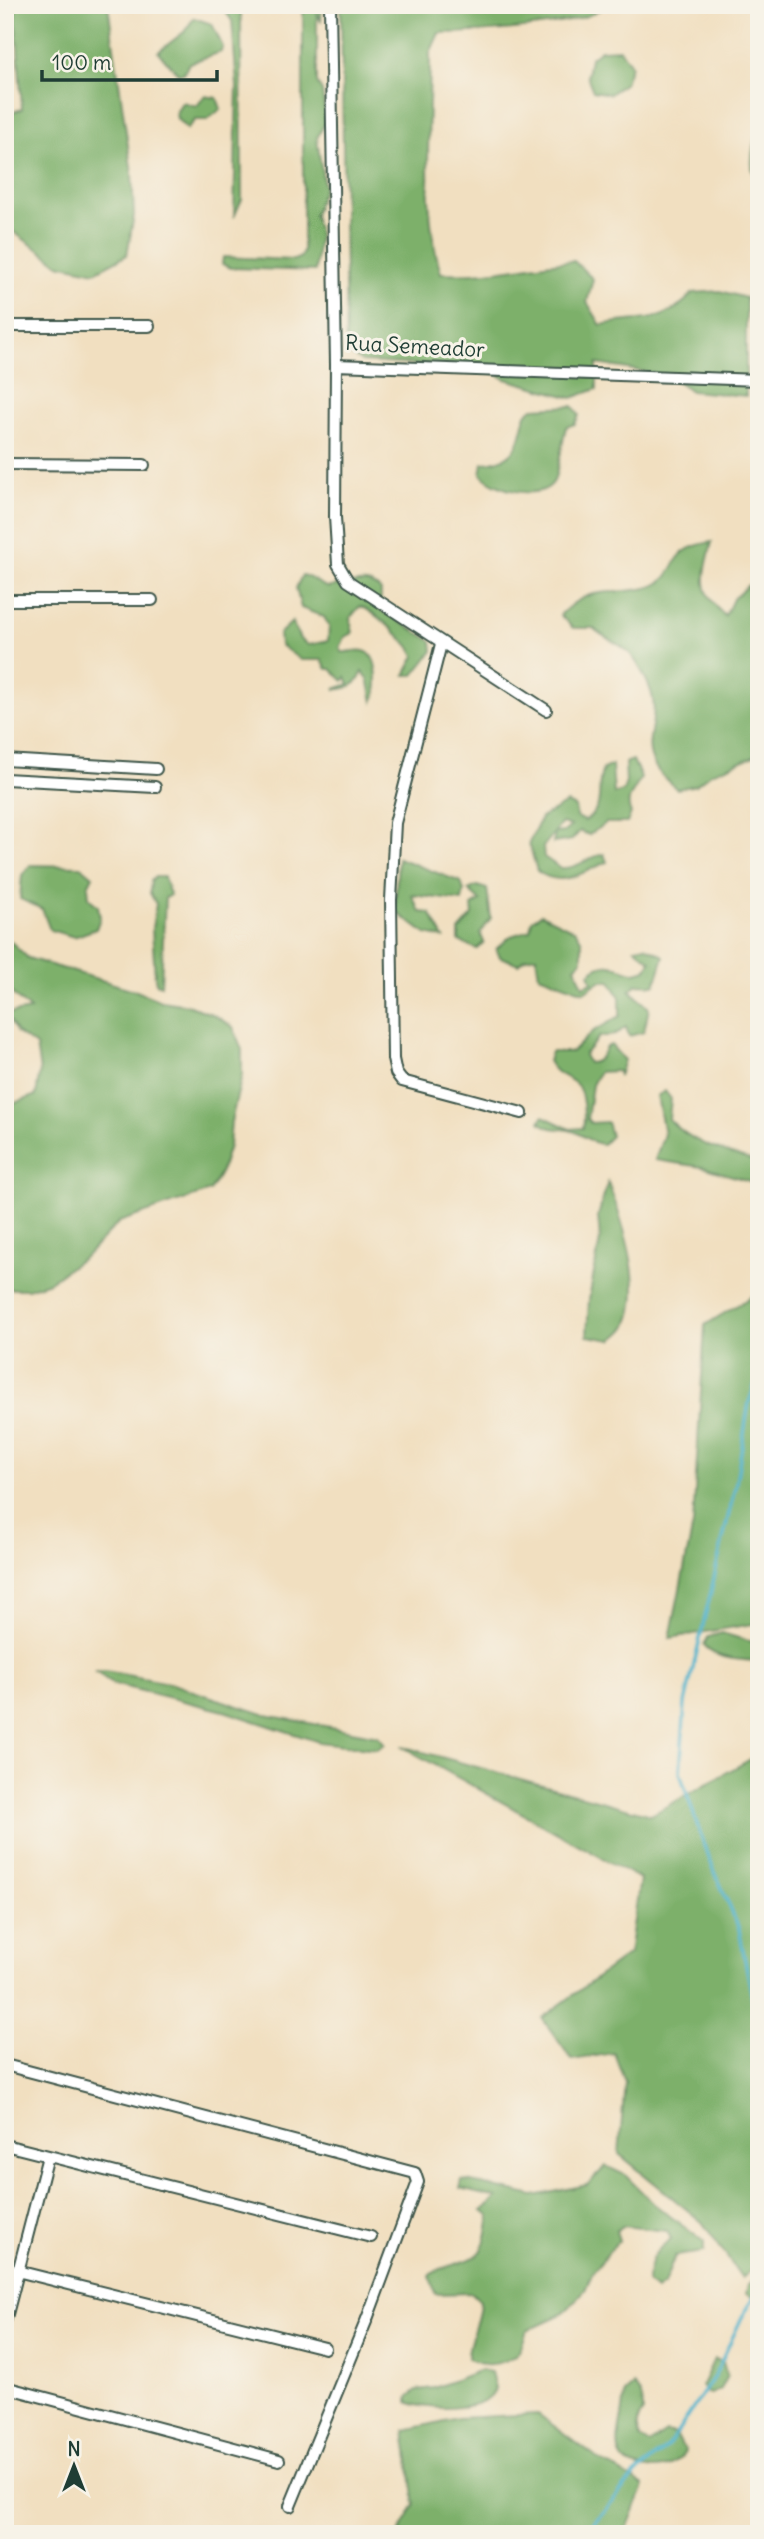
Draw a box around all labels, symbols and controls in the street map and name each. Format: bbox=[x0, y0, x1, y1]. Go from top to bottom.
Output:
scale bar bbox=[42, 38, 217, 82]
text: 100 m bbox=[52, 49, 111, 76]
street label: Rua Semeador bbox=[345, 329, 486, 363]
north arrow bbox=[38, 2430, 108, 2500]
text: N bbox=[67, 2437, 81, 2461]

